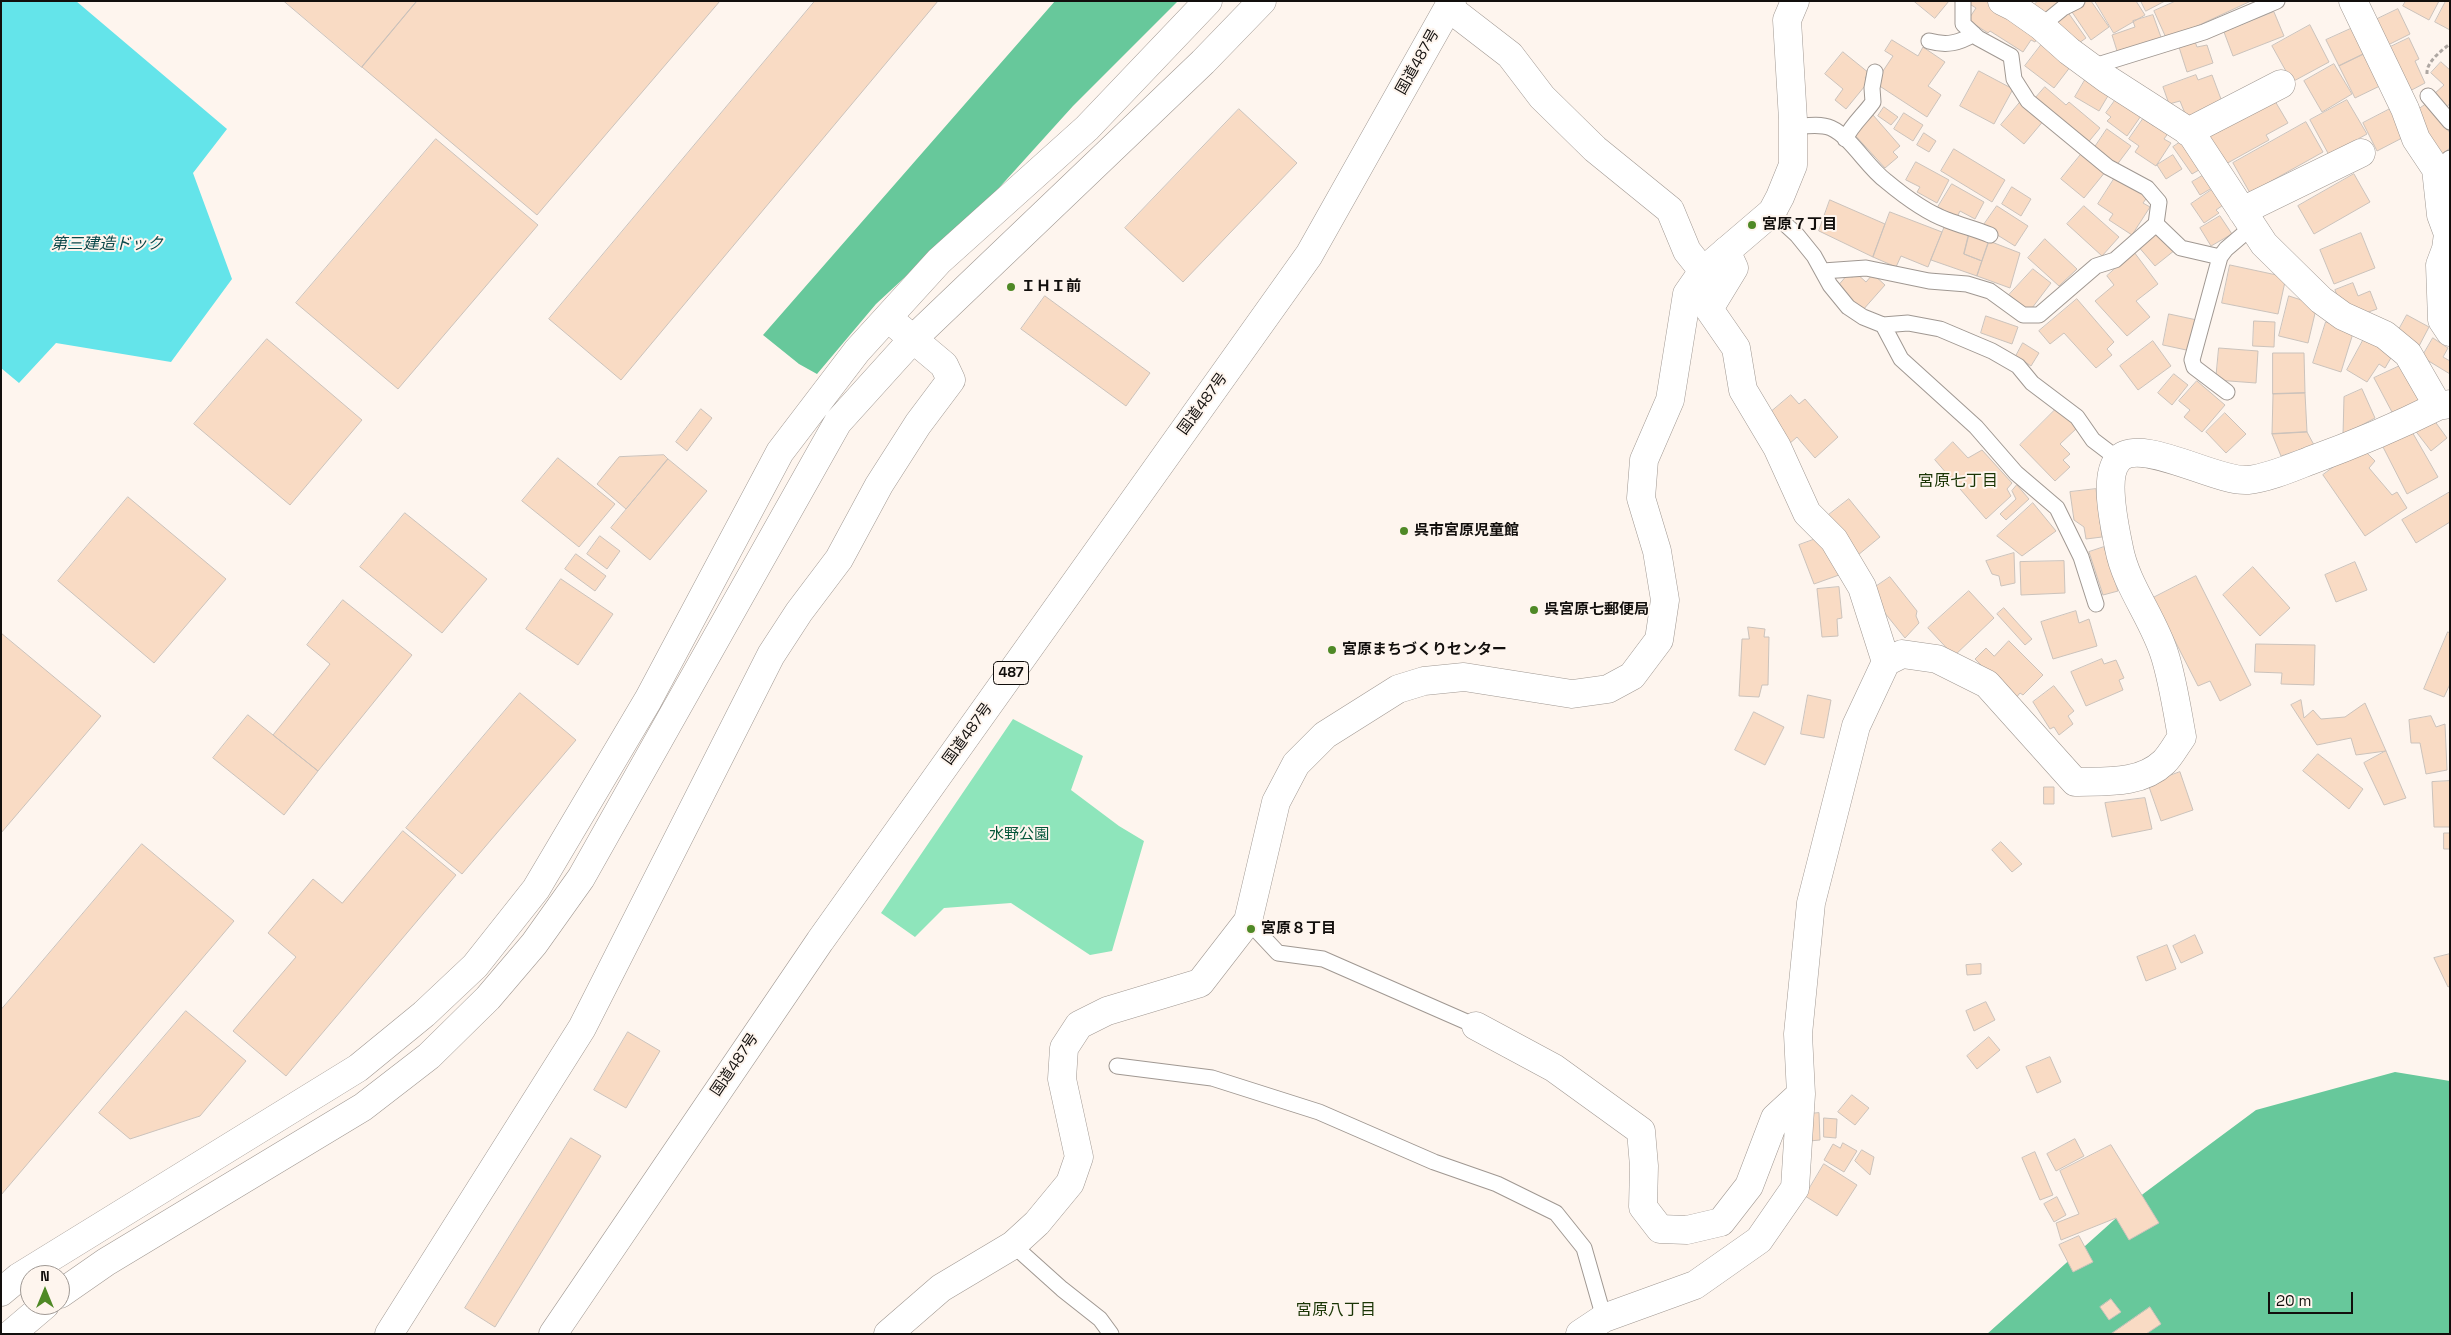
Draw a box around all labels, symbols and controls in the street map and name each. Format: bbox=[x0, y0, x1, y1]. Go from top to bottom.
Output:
street label: 国道487号 bbox=[1393, 26, 1443, 98]
place label: 宮原７丁目 bbox=[1762, 216, 1837, 234]
marker: 宮原７丁目 bbox=[1746, 219, 1758, 231]
water label: 第三建造ドック bbox=[51, 235, 163, 255]
place label: ＩＨＩ前 bbox=[1021, 278, 1081, 296]
marker: ＩＨＩ前 bbox=[1005, 281, 1017, 293]
street label: 国道487号 bbox=[1175, 370, 1231, 438]
district label: 宮原七丁目 bbox=[1918, 472, 1998, 492]
place label: 呉市宮原児童館 bbox=[1414, 522, 1519, 540]
marker: 呉市宮原児童館 bbox=[1398, 525, 1410, 537]
place label: 呉宮原七郵便局 bbox=[1544, 601, 1649, 619]
marker: 呉宮原七郵便局 bbox=[1528, 604, 1540, 616]
place label: 宮原まちづくりセンター bbox=[1342, 641, 1507, 659]
marker: 宮原まちづくりセンター bbox=[1326, 644, 1338, 656]
road number: 487 bbox=[994, 661, 1028, 684]
street label: 国道487号 bbox=[940, 700, 996, 768]
park label: 水野公園 bbox=[989, 826, 1049, 844]
place label: 宮原８丁目 bbox=[1261, 920, 1336, 938]
marker: 宮原８丁目 bbox=[1245, 923, 1257, 935]
street label: 国道487号 bbox=[707, 1030, 763, 1100]
north arrow bbox=[20, 1265, 70, 1315]
text: N bbox=[40, 1267, 50, 1285]
scale bar bbox=[2271, 1282, 2356, 1314]
text: 20 m bbox=[2276, 1291, 2311, 1310]
district label: 宮原八丁目 bbox=[1296, 1301, 1376, 1321]

